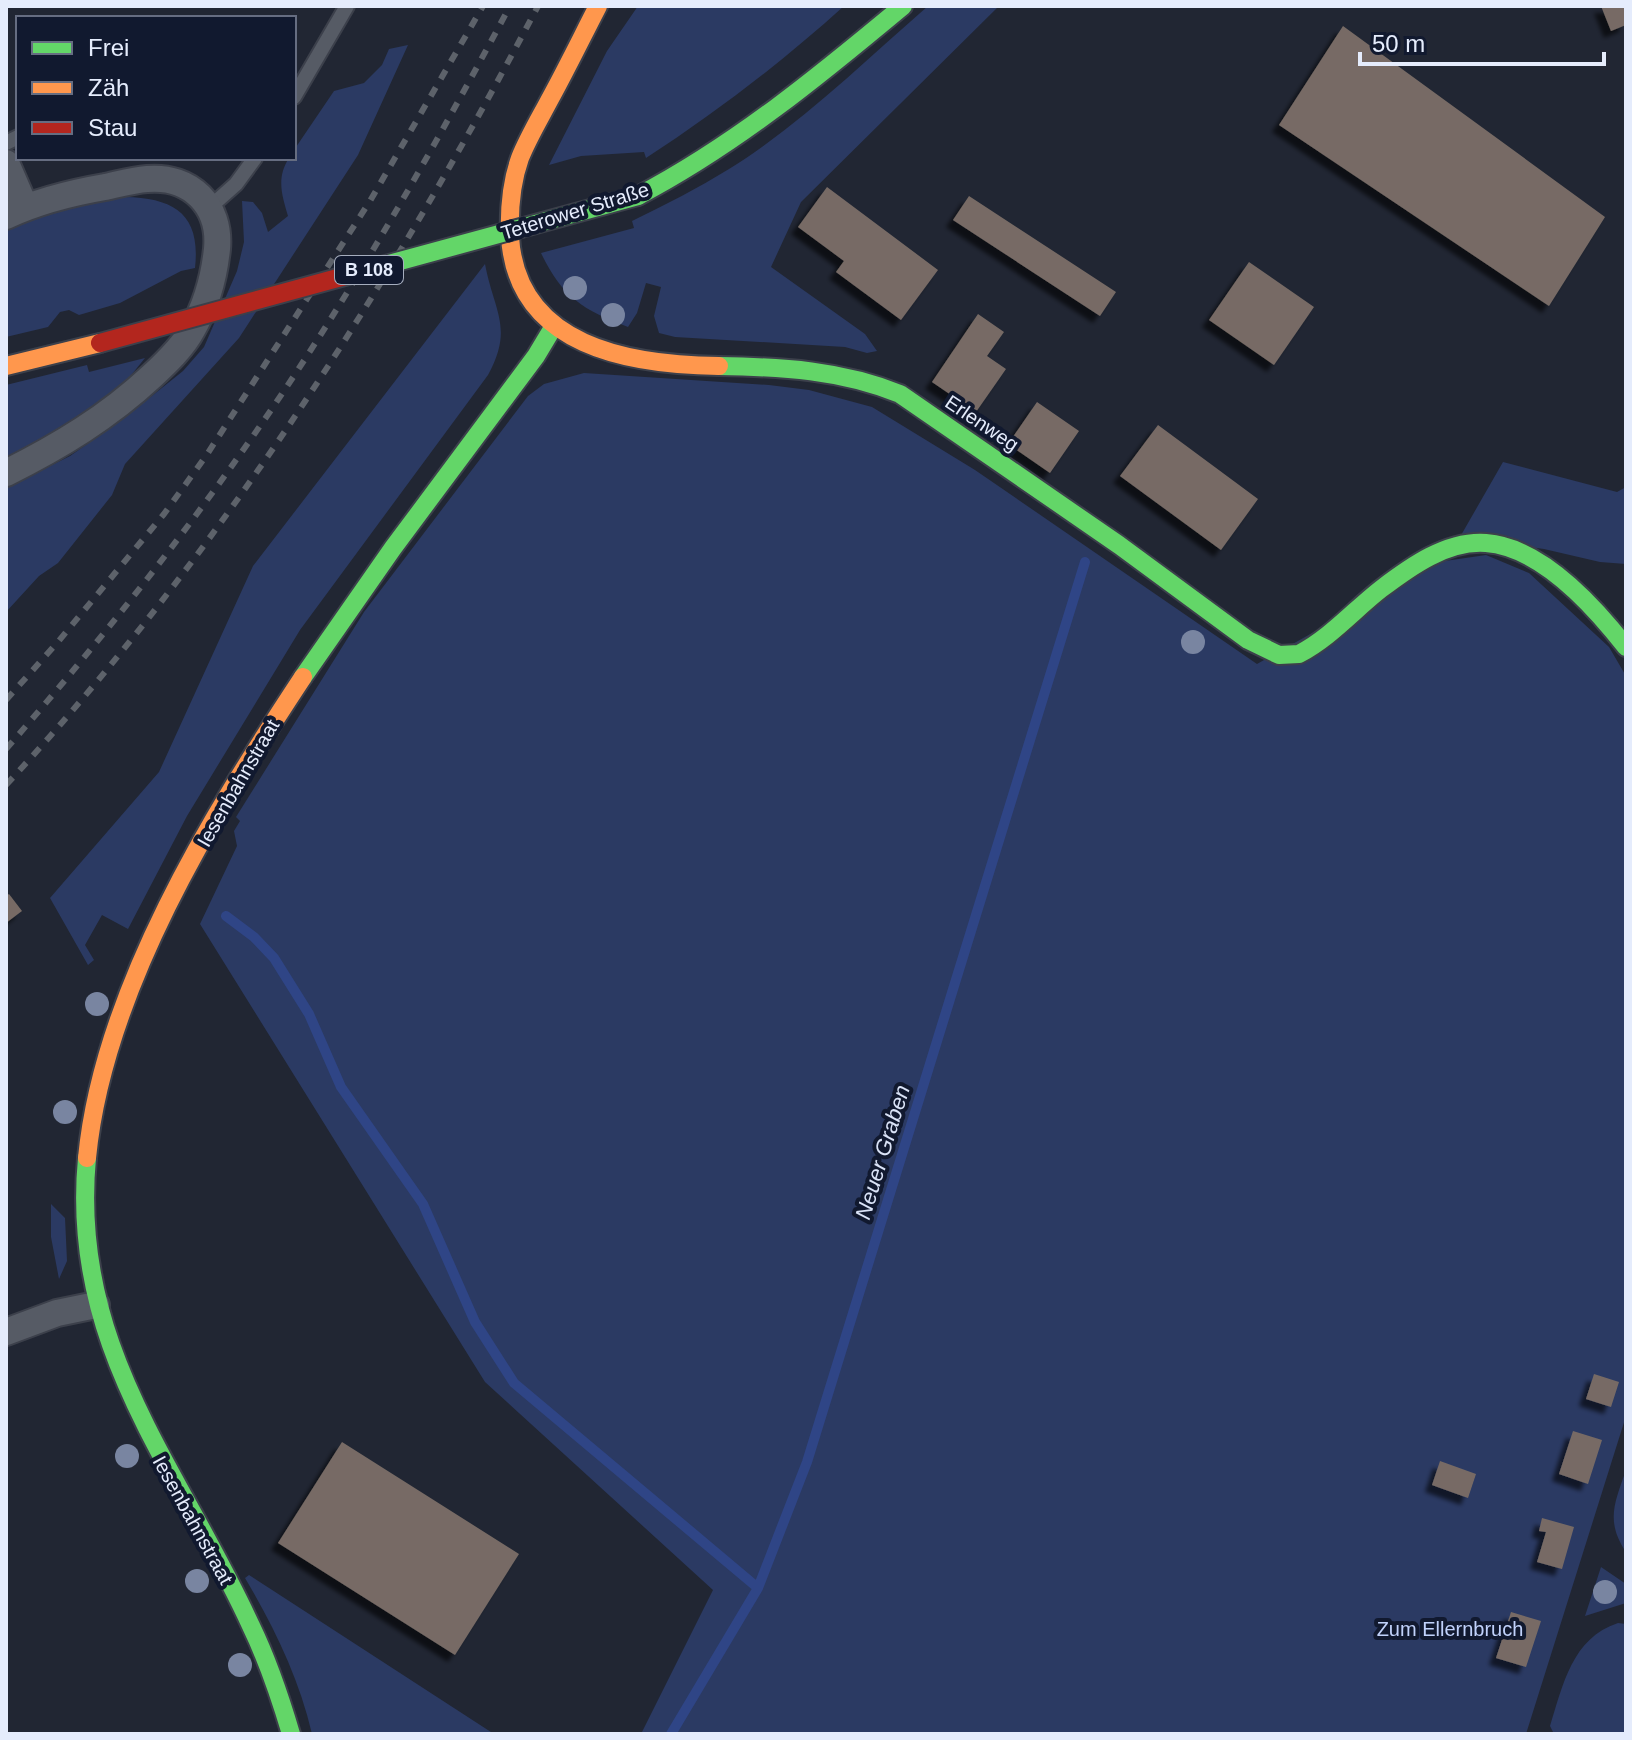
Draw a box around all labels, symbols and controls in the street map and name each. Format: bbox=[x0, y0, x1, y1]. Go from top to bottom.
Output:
legend bbox=[16, 16, 296, 160]
scale bar bbox=[1360, 16, 1604, 66]
text: 50 m bbox=[1372, 30, 1425, 57]
text: Frei bbox=[88, 34, 129, 61]
text: Zäh bbox=[88, 74, 129, 101]
text: Stau bbox=[88, 114, 137, 141]
street label: Teterower Straße bbox=[498, 178, 652, 244]
road number: B 108 bbox=[335, 256, 403, 284]
street label: Erlenweg bbox=[941, 391, 1023, 455]
street label: Iesenbahnstraat bbox=[193, 715, 284, 851]
water label: Neuer Graben bbox=[850, 1082, 915, 1222]
street label: Iesenbahnstraat bbox=[149, 1452, 238, 1588]
park label: Zum Ellernbruch bbox=[1377, 1618, 1523, 1640]

